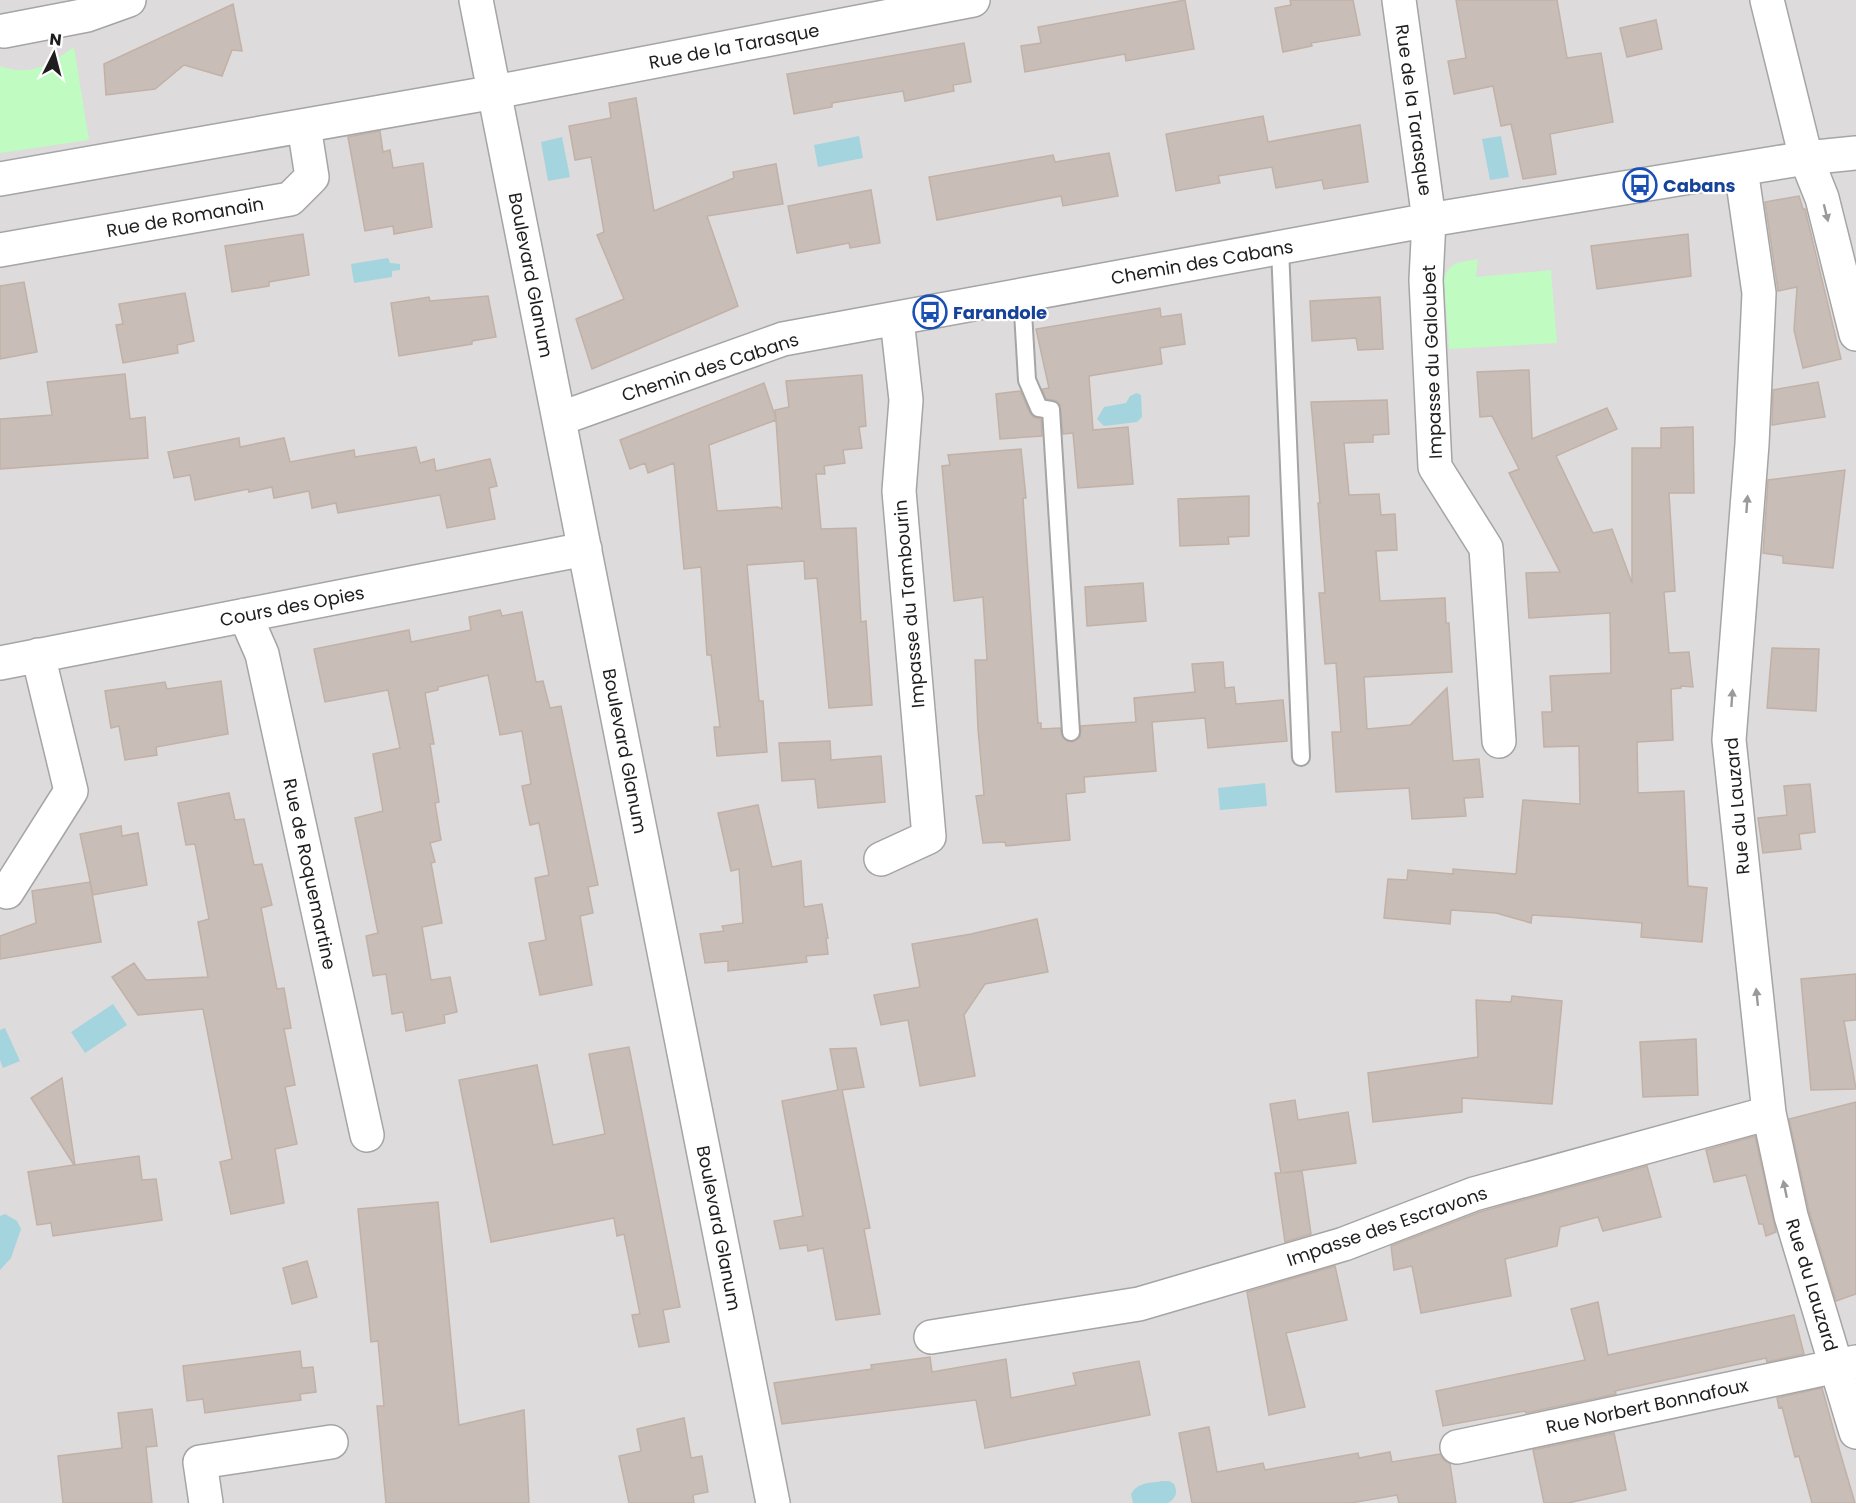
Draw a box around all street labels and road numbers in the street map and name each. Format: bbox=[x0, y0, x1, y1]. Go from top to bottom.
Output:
street label: Rue de la Tarasque bbox=[647, 17, 821, 75]
street label: Rue de la Tarasque bbox=[1390, 23, 1438, 197]
street label: Boulevard Glanum bbox=[503, 190, 559, 360]
street label: Rue de Romanain bbox=[104, 191, 266, 243]
street label: Chemin des Cabans bbox=[1109, 234, 1295, 290]
street label: Impasse du Galoubet bbox=[1416, 265, 1448, 459]
street label: Chemin des Cabans bbox=[618, 327, 802, 407]
street label: Impasse du Tambourin bbox=[887, 499, 931, 709]
street label: Cours des Opies bbox=[218, 580, 366, 632]
street label: Boulevard Glanum bbox=[597, 666, 653, 836]
street label: Rue du Lauzard bbox=[1719, 736, 1755, 876]
street label: Rue de Roquemartine bbox=[278, 776, 342, 972]
street label: Boulevard Glanum bbox=[691, 1143, 747, 1313]
street label: Impasse des Escravons bbox=[1283, 1180, 1491, 1272]
street label: Rue du Lauzard bbox=[1780, 1216, 1844, 1354]
street label: Rue Norbert Bonnafoux bbox=[1544, 1372, 1751, 1440]

